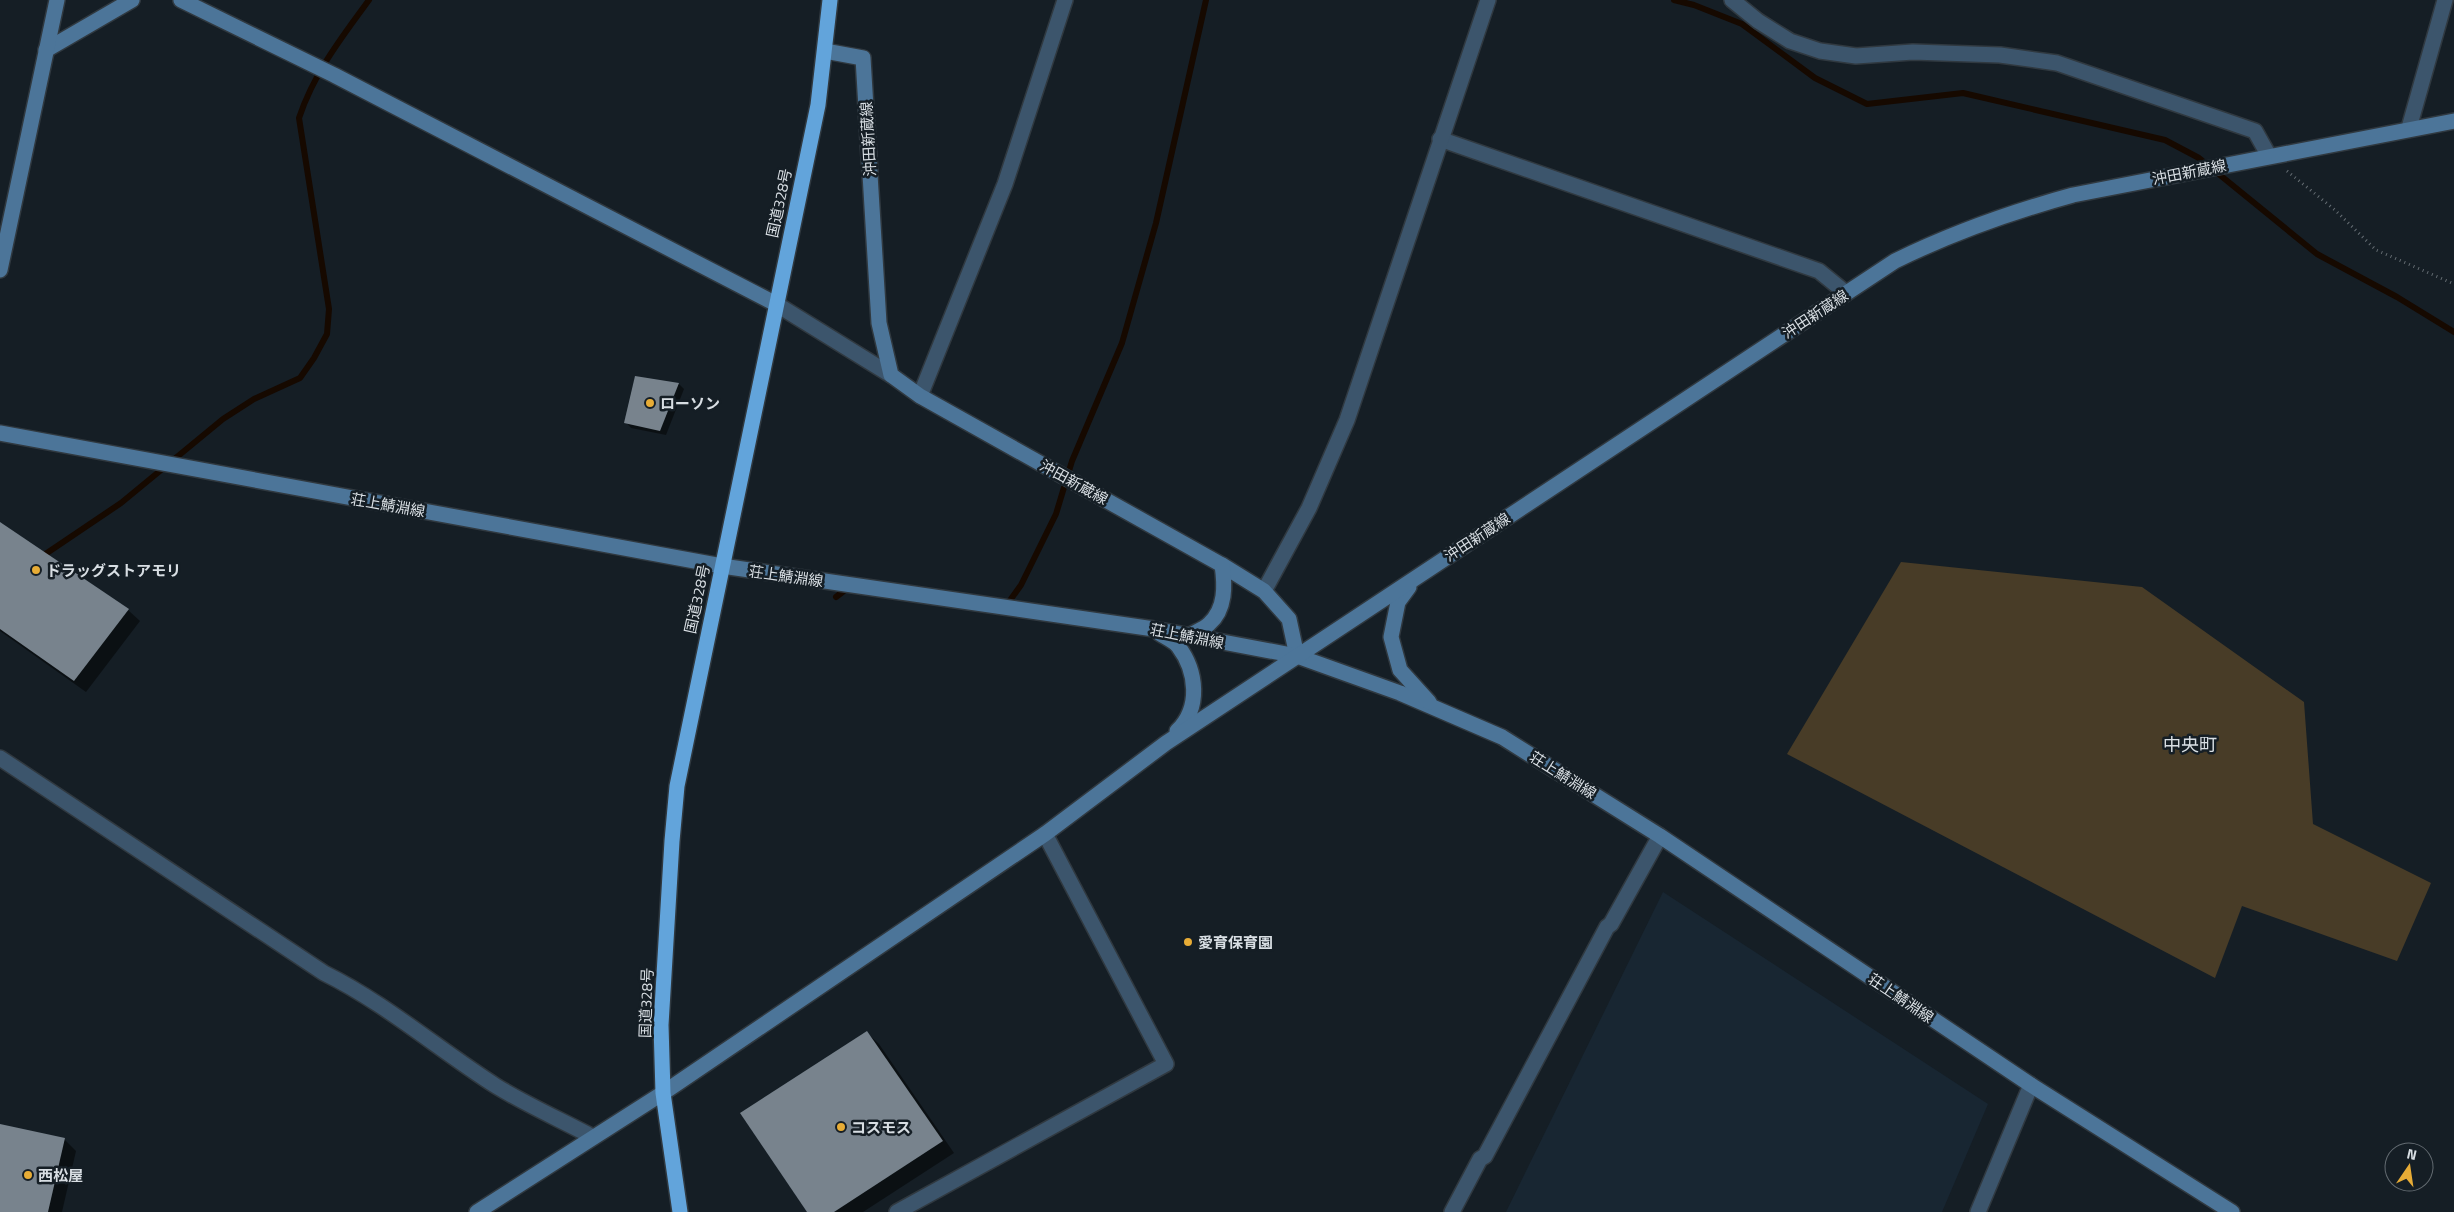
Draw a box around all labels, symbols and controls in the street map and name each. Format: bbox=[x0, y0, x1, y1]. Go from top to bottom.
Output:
street label: 沖田新蔵線 bbox=[855, 101, 881, 177]
street label: 沖田新蔵線 bbox=[2150, 154, 2228, 190]
street label: 国道328号 bbox=[760, 166, 798, 240]
street label: 沖田新蔵線 bbox=[1777, 284, 1853, 344]
place label: ローソン bbox=[660, 392, 720, 415]
marker: ローソン bbox=[644, 397, 656, 409]
street label: 沖田新蔵線 bbox=[1036, 454, 1112, 510]
street label: 荘上鯖淵線 bbox=[349, 487, 427, 523]
street label: 沖田新蔵線 bbox=[1439, 507, 1515, 567]
place label: ドラッグストアモリ bbox=[46, 559, 181, 582]
street label: 荘上鯖淵線 bbox=[747, 559, 825, 593]
street label: 国道328号 bbox=[678, 562, 716, 636]
marker: ドラッグストアモリ bbox=[30, 564, 42, 576]
street label: 荘上鯖淵線 bbox=[1148, 618, 1226, 654]
district label: 中央町 bbox=[2163, 731, 2217, 758]
street label: 荘上鯖淵線 bbox=[1525, 745, 1601, 805]
place label: 愛育保育園 bbox=[1198, 931, 1273, 954]
marker: 愛育保育園 bbox=[1182, 936, 1194, 948]
street label: 荘上鯖淵線 bbox=[1863, 967, 1939, 1029]
street label: 国道328号 bbox=[633, 968, 659, 1038]
place label: コスモス bbox=[851, 1116, 911, 1139]
marker: コスモス bbox=[835, 1121, 847, 1133]
north arrow bbox=[2384, 1142, 2434, 1192]
text: N bbox=[2405, 1143, 2419, 1165]
place label: 西松屋 bbox=[38, 1164, 83, 1187]
marker: 西松屋 bbox=[22, 1169, 34, 1181]

